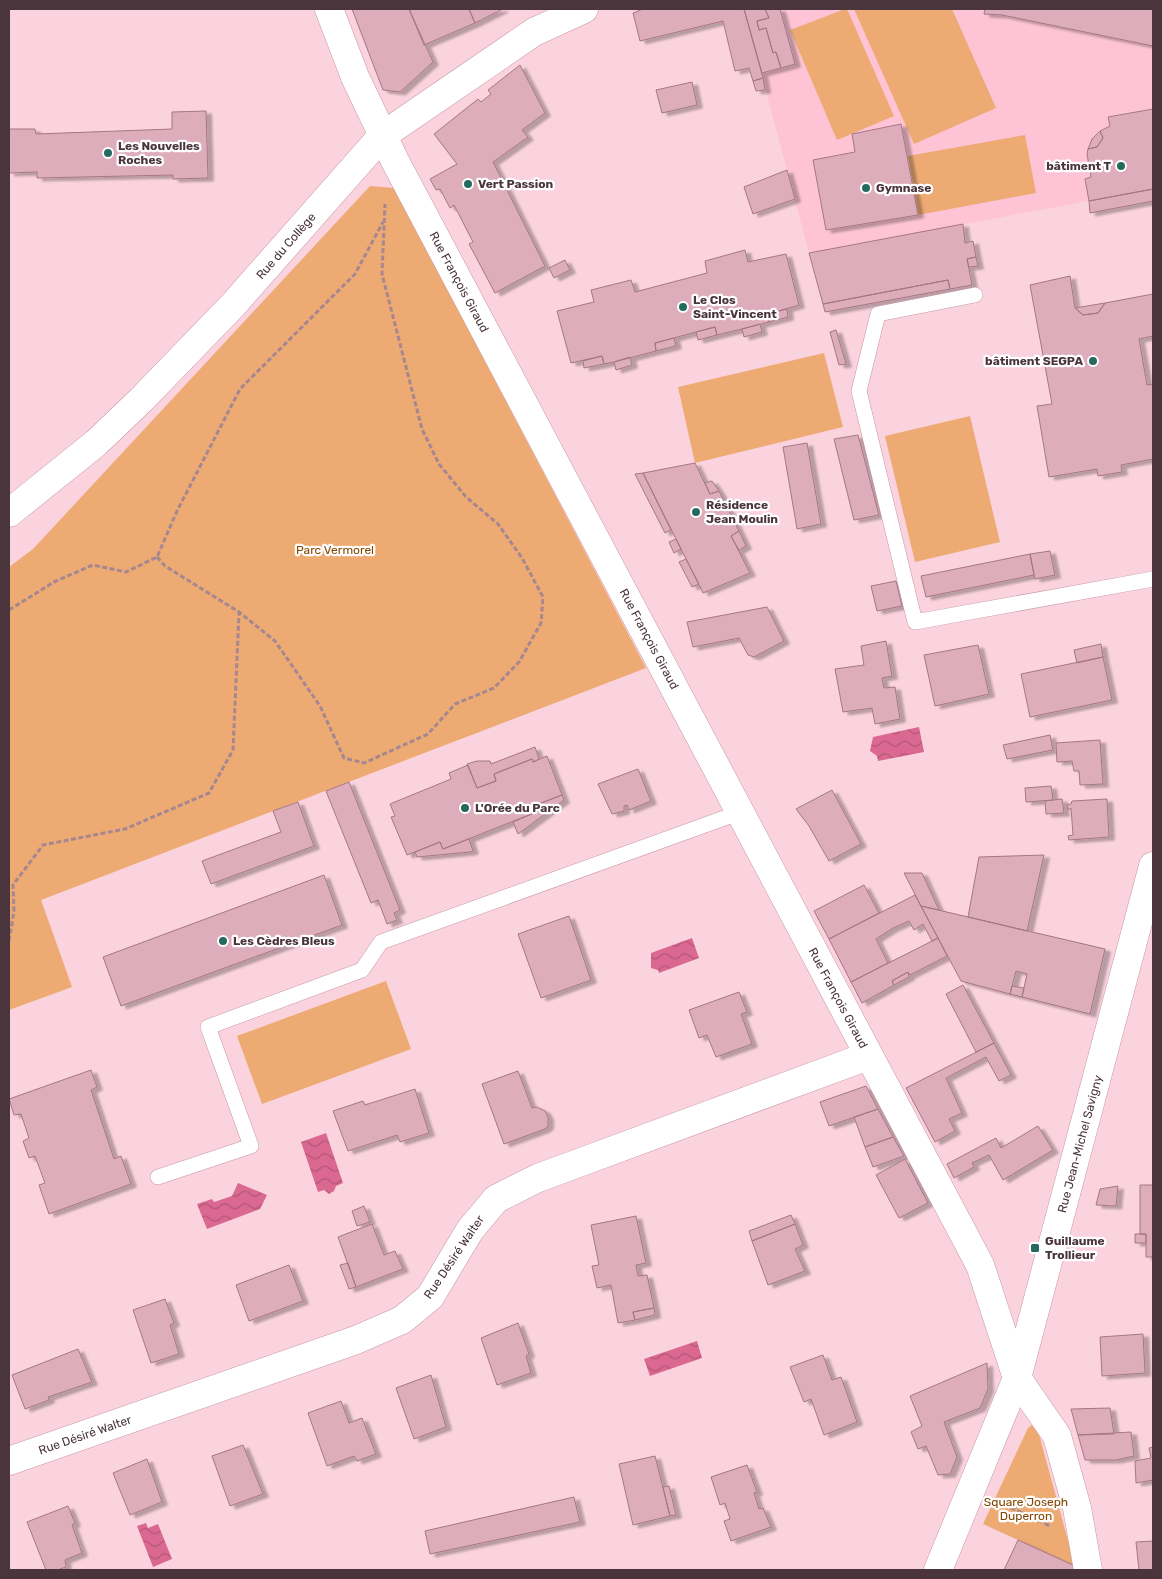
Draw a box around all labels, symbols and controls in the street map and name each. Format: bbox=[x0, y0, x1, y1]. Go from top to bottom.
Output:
place label: Les Nouvelles Roches bbox=[118, 139, 200, 167]
marker: Les Nouvelles Roches bbox=[102, 147, 114, 159]
place label: bâtiment T bbox=[1046, 159, 1111, 173]
marker: bâtiment T bbox=[1115, 160, 1127, 172]
place label: Vert Passion bbox=[478, 177, 553, 191]
marker: Vert Passion bbox=[462, 178, 474, 190]
place label: Gymnase bbox=[876, 181, 931, 195]
marker: Gymnase bbox=[860, 182, 872, 194]
street label: Rue du Collège bbox=[253, 210, 319, 282]
street label: Rue François Giraud bbox=[427, 229, 491, 335]
place label: Le Clos Saint-Vincent bbox=[693, 293, 777, 321]
marker: Le Clos Saint-Vincent bbox=[677, 301, 689, 313]
place label: bâtiment SEGPA bbox=[985, 354, 1083, 368]
marker: bâtiment SEGPA bbox=[1087, 355, 1099, 367]
place label: Résidence Jean Moulin bbox=[706, 498, 778, 526]
marker: Résidence Jean Moulin bbox=[690, 506, 702, 518]
park label: Parc Vermorel bbox=[296, 543, 374, 557]
street label: Rue François Giraud bbox=[617, 586, 681, 692]
place label: L'Orée du Parc bbox=[475, 801, 560, 815]
marker: L'Orée du Parc bbox=[459, 802, 471, 814]
place label: Les Cèdres Bleus bbox=[233, 934, 335, 948]
marker: Les Cèdres Bleus bbox=[217, 935, 229, 947]
street label: Rue François Giraud bbox=[806, 945, 870, 1051]
street label: Rue Jean-Michel Savigny bbox=[1055, 1073, 1105, 1214]
street label: Rue Désiré Walter bbox=[421, 1212, 487, 1301]
place label: Guillaume Trollieur bbox=[1045, 1234, 1105, 1262]
marker: Guillaume Trollieur bbox=[1029, 1242, 1041, 1254]
street label: Rue Désiré Walter bbox=[37, 1412, 134, 1457]
park label: Square Joseph Duperron bbox=[984, 1495, 1068, 1523]

